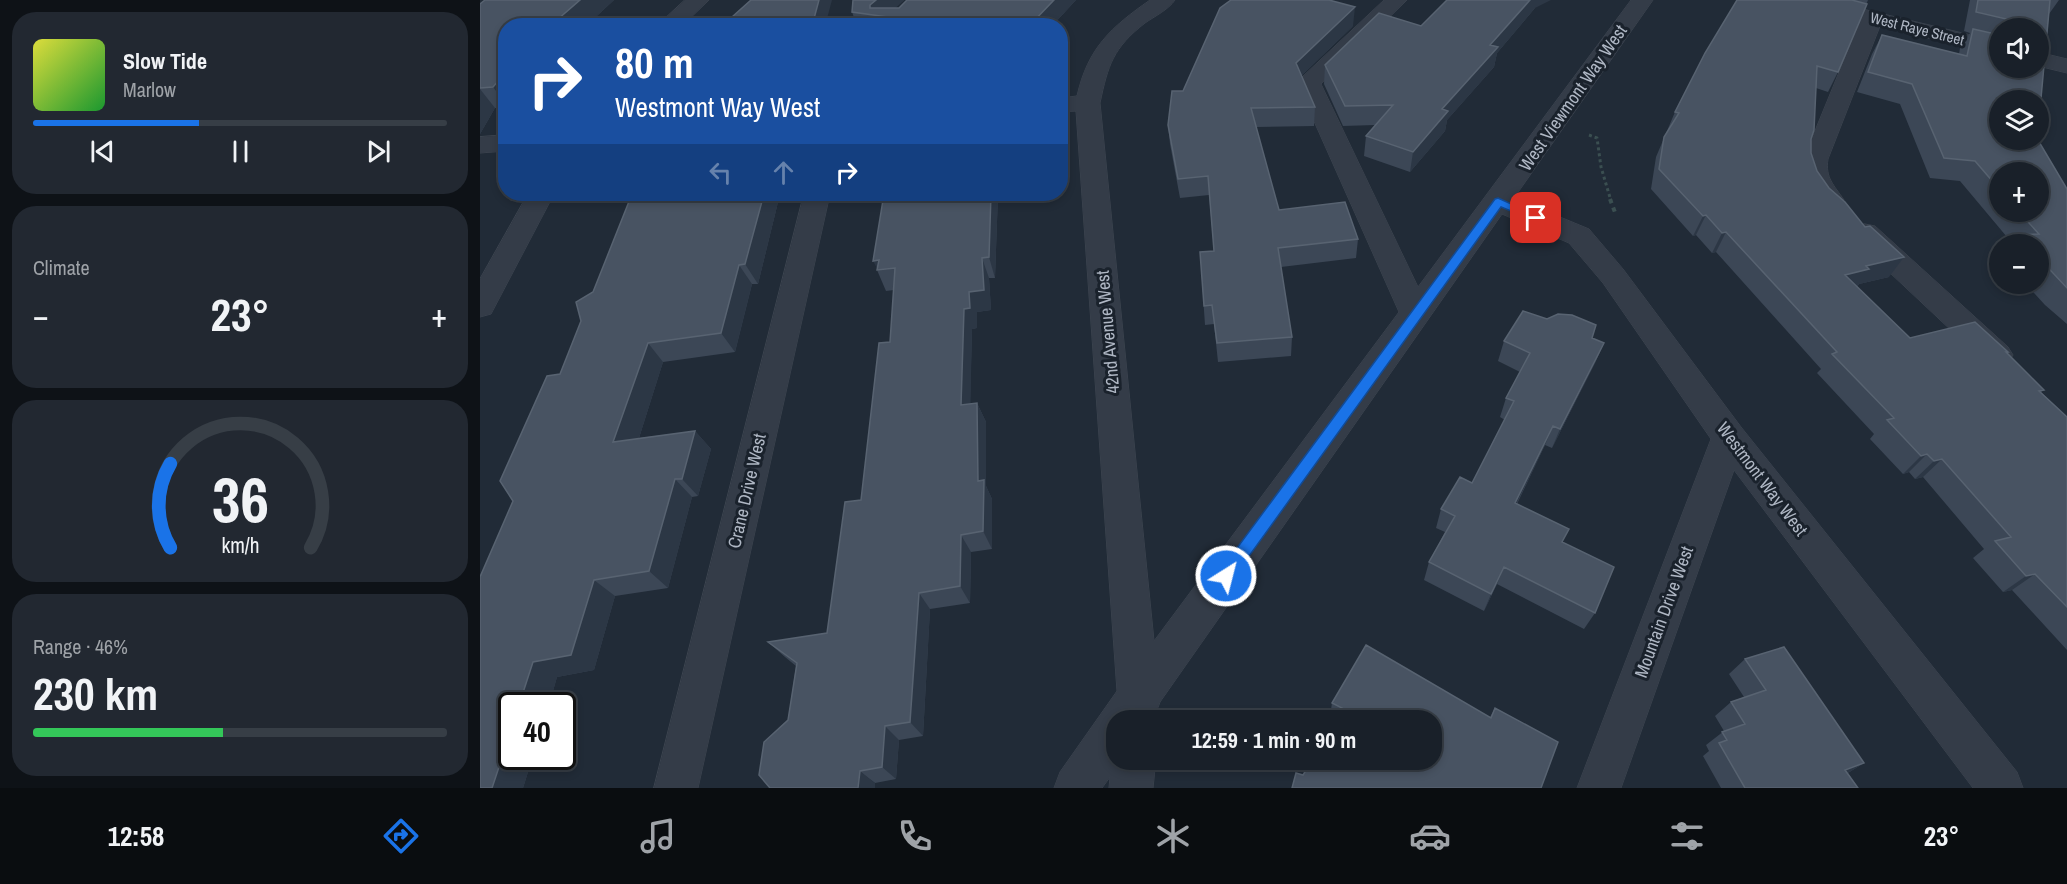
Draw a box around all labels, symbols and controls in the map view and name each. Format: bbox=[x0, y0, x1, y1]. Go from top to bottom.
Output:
street label: West Raye Street bbox=[1868, 7, 1967, 50]
map controls bbox=[1989, 18, 2049, 294]
button: sound bbox=[1989, 18, 2049, 78]
street label: West Viewmont Way West bbox=[1513, 20, 1633, 176]
text: 80 m bbox=[615, 35, 694, 91]
icon: right bbox=[516, 42, 594, 120]
text: Slow Tide bbox=[123, 46, 207, 76]
text: Marlow bbox=[123, 76, 176, 103]
text: Westmont Way West bbox=[615, 89, 820, 125]
button: layers bbox=[1989, 90, 2049, 150]
icon: previous bbox=[86, 135, 119, 168]
icon: pause bbox=[224, 135, 257, 168]
icon: next bbox=[362, 135, 395, 168]
icon: left bbox=[704, 156, 737, 189]
icon: ahead bbox=[767, 156, 800, 189]
icon: right bbox=[830, 156, 863, 189]
button: + bbox=[1989, 162, 2049, 222]
pin bbox=[1510, 192, 1561, 243]
icon: arrive bbox=[1519, 201, 1552, 234]
button: − bbox=[1989, 234, 2049, 294]
text: Climate bbox=[33, 254, 90, 281]
street label: 42nd Avenue West bbox=[1090, 269, 1125, 395]
text: 23° bbox=[210, 284, 270, 345]
text: − bbox=[33, 293, 49, 337]
text: + bbox=[431, 293, 447, 337]
street label: Westmont Way West bbox=[1711, 417, 1814, 541]
street label: Crane Drive West bbox=[721, 431, 772, 551]
text: 36 bbox=[212, 457, 268, 541]
text: km/h bbox=[221, 531, 259, 560]
street label: Mountain Drive West bbox=[1628, 543, 1699, 681]
position arrow bbox=[1194, 544, 1258, 608]
text: Range · 46% bbox=[33, 633, 128, 660]
text: 230 km bbox=[33, 663, 158, 724]
speed limit sign: 40 bbox=[498, 692, 576, 770]
text: 12:59 · 1 min · 90 m bbox=[1192, 725, 1356, 755]
icon: directions bbox=[380, 815, 422, 857]
icon: music bbox=[637, 815, 679, 857]
icon: phone bbox=[894, 815, 936, 857]
icon: climate bbox=[1152, 815, 1194, 857]
icon: car bbox=[1409, 815, 1451, 857]
icon: filters bbox=[1666, 815, 1708, 857]
text: 12:58 bbox=[108, 818, 164, 854]
text: 23° bbox=[1924, 818, 1959, 854]

